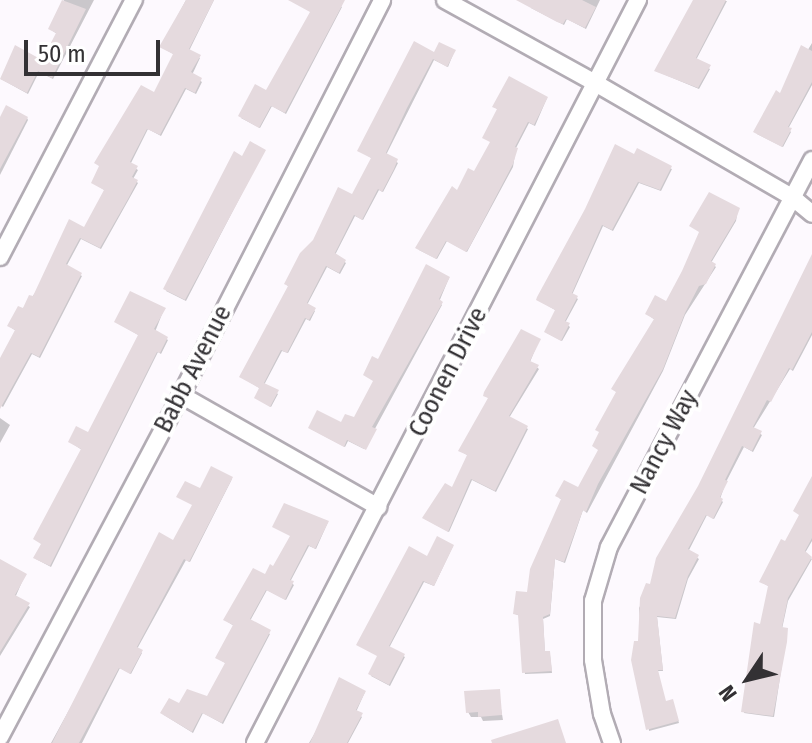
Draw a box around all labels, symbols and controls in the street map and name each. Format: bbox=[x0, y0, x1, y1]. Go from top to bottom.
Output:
scale bar bbox=[28, 24, 164, 74]
text: 50 m bbox=[38, 40, 86, 68]
street label: Babb Avenue bbox=[148, 300, 238, 438]
street label: Coonen Drive bbox=[402, 302, 494, 442]
street label: Nancy Way bbox=[624, 384, 704, 500]
north arrow bbox=[708, 639, 788, 719]
text: N bbox=[713, 680, 743, 706]

